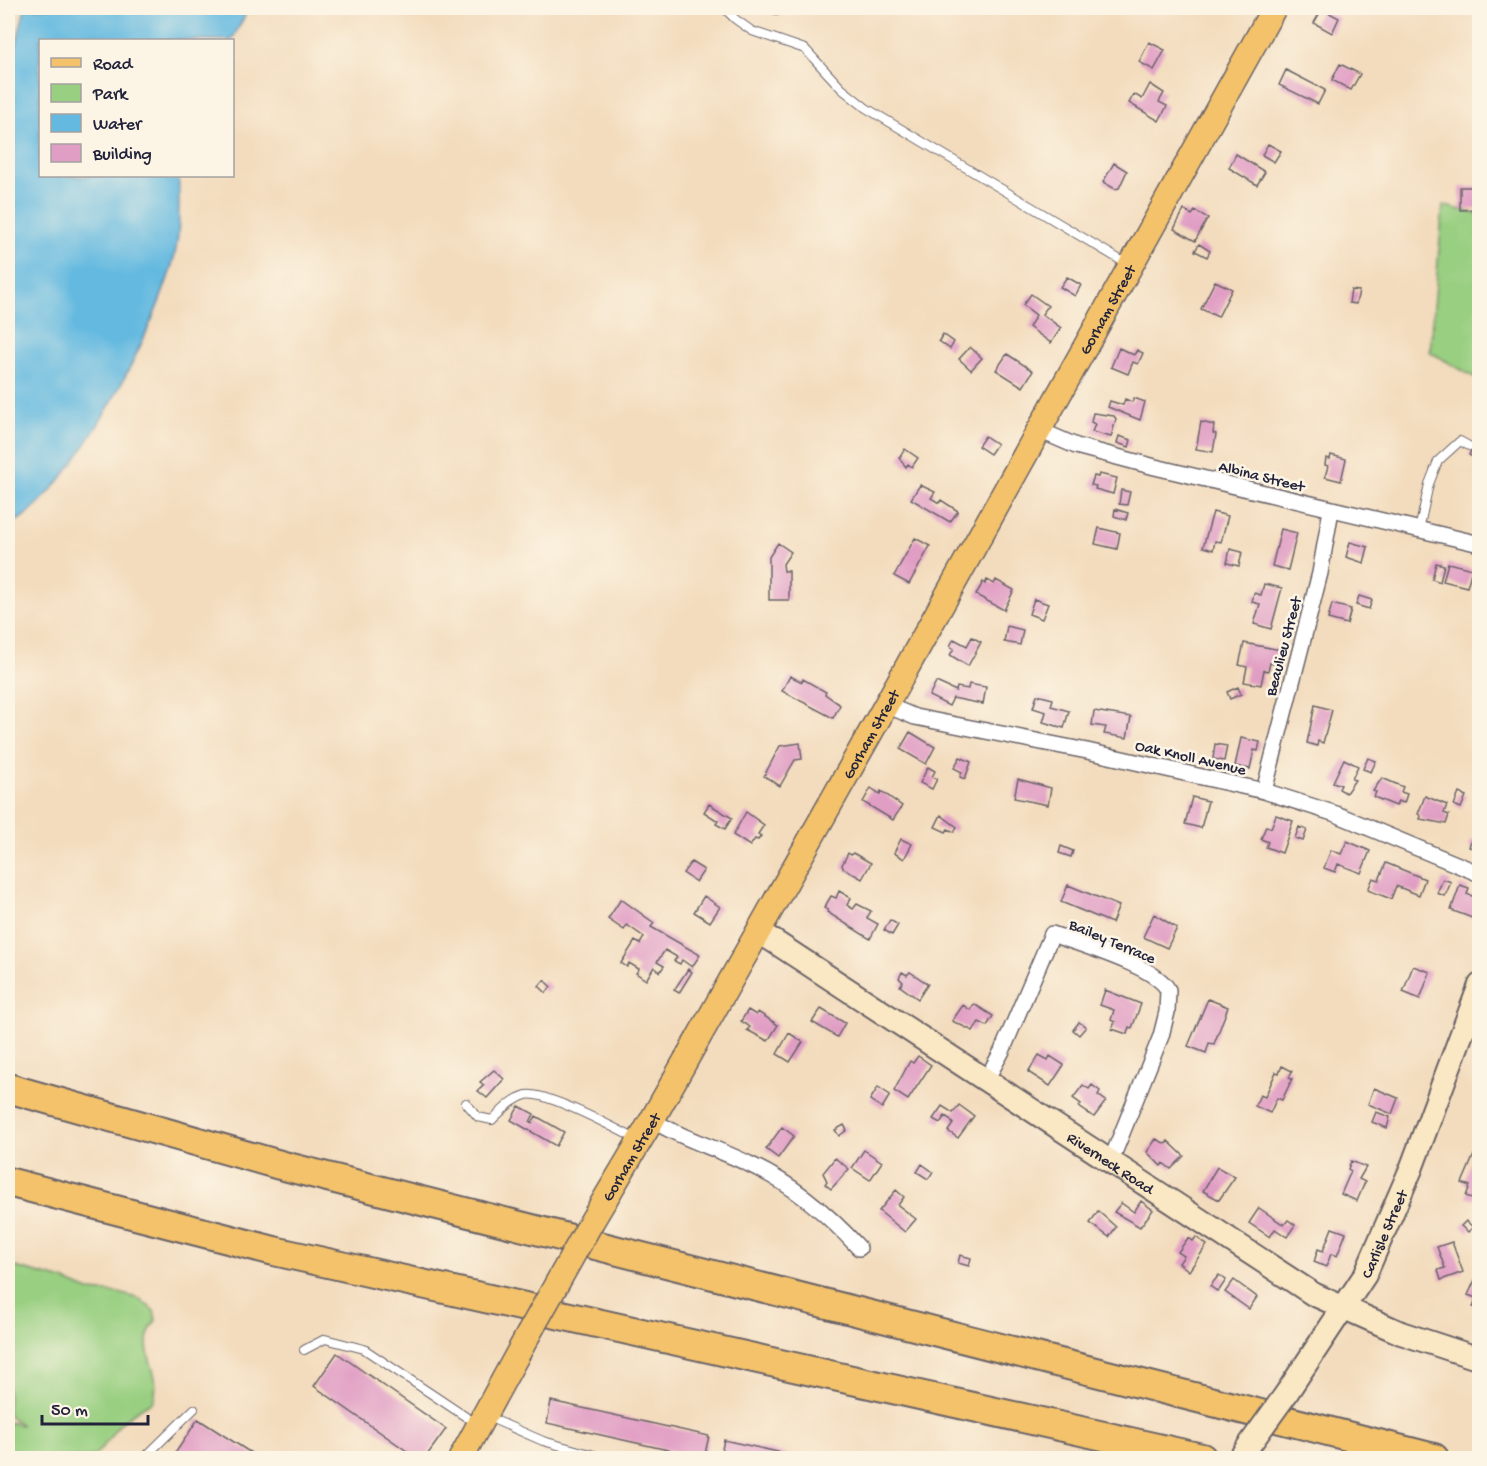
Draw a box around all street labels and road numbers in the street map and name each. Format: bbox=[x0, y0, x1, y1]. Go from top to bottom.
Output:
street label: Gorham Street bbox=[1077, 261, 1143, 359]
street label: Albina Street bbox=[1216, 459, 1307, 499]
street label: Beaulieu Street bbox=[1263, 594, 1308, 700]
street label: Gorham Street bbox=[840, 686, 906, 783]
street label: Oak Knoll Avenue bbox=[1133, 737, 1248, 782]
street label: Bailey Terrace bbox=[1065, 916, 1159, 970]
street label: Gorham Street bbox=[600, 1109, 668, 1206]
street label: Riverneck Road bbox=[1062, 1130, 1158, 1201]
street label: Carlisle Street bbox=[1359, 1187, 1414, 1282]

